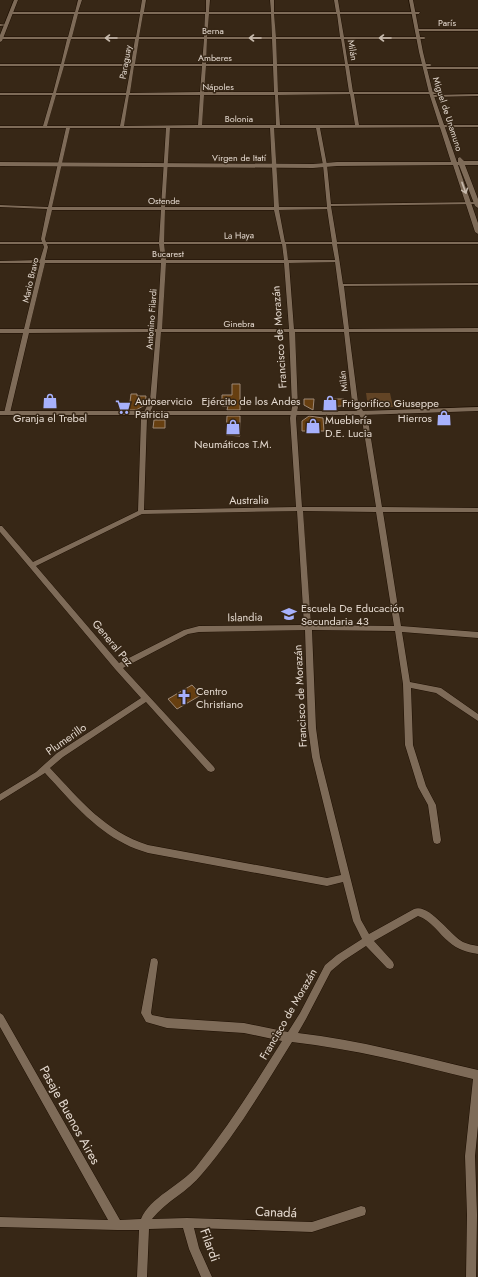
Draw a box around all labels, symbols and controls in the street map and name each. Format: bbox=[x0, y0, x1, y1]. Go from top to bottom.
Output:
street label: París bbox=[438, 16, 456, 29]
street label: Berna bbox=[202, 24, 224, 37]
one-way arrow bbox=[105, 34, 118, 42]
one-way arrow bbox=[249, 34, 262, 42]
one-way arrow bbox=[379, 34, 392, 42]
street label: Milán bbox=[345, 39, 361, 62]
street label: Paraguay bbox=[116, 44, 134, 80]
street label: Amberes bbox=[198, 51, 232, 64]
street label: Miguel de Unamuno bbox=[430, 75, 466, 153]
street label: Nápoles bbox=[202, 80, 234, 93]
street label: Bolonia bbox=[225, 112, 253, 125]
street label: Virgen de Itatí bbox=[212, 151, 267, 164]
one-way arrow bbox=[461, 181, 468, 194]
street label: Ostende bbox=[148, 194, 180, 207]
street label: La Haya bbox=[224, 228, 254, 242]
street label: Bucarest bbox=[152, 247, 185, 260]
street label: Mario Bravo bbox=[19, 256, 42, 304]
street label: Francisco de Morazán bbox=[267, 285, 291, 389]
street label: Antonino Filardi bbox=[142, 288, 160, 350]
street label: Ginebra bbox=[223, 317, 255, 330]
street label: Milán bbox=[335, 370, 351, 392]
shop icon: Granja el Trebel bbox=[41, 392, 59, 410]
place label: Autoservicio Patricia bbox=[135, 393, 193, 422]
street label: Ejército de los Andes bbox=[201, 393, 301, 409]
shop icon: Frigorifico Giuseppe bbox=[321, 394, 339, 412]
place label: Frigorifico Giuseppe bbox=[342, 395, 439, 411]
supermarket icon: Autoservicio Patricia bbox=[114, 398, 132, 416]
shop icon: Hierros bbox=[435, 409, 453, 427]
place label: Granja el Trebel bbox=[13, 410, 87, 426]
place label: Hierros bbox=[398, 410, 433, 426]
place label: Mueblería D.E. Lucia bbox=[325, 412, 372, 441]
shop icon: Mueblería D.E. Lucia bbox=[304, 417, 322, 435]
shop icon: Neumáticos T.M. bbox=[224, 418, 242, 436]
place label: Neumáticos T.M. bbox=[194, 436, 272, 452]
street label: Australia bbox=[229, 492, 269, 508]
place label: Escuela De Educación Secundaria 43 bbox=[301, 600, 404, 629]
school or university icon: Escuela De Educación Secundaria 43 bbox=[280, 605, 298, 623]
street label: Islandia bbox=[227, 609, 263, 625]
street label: General Paz bbox=[89, 616, 137, 670]
street label: Francisco de Morazán bbox=[289, 644, 311, 748]
place label: Centro Christiano bbox=[196, 683, 243, 712]
church icon: Centro Christiano bbox=[175, 688, 193, 706]
street label: Plumerillo bbox=[42, 719, 90, 759]
street label: Francisco de Morazán bbox=[255, 966, 321, 1062]
street label: Pasaje Buenos Aires bbox=[35, 1062, 105, 1168]
street label: Canadá bbox=[255, 1202, 297, 1222]
street label: Filardi bbox=[195, 1226, 225, 1264]

